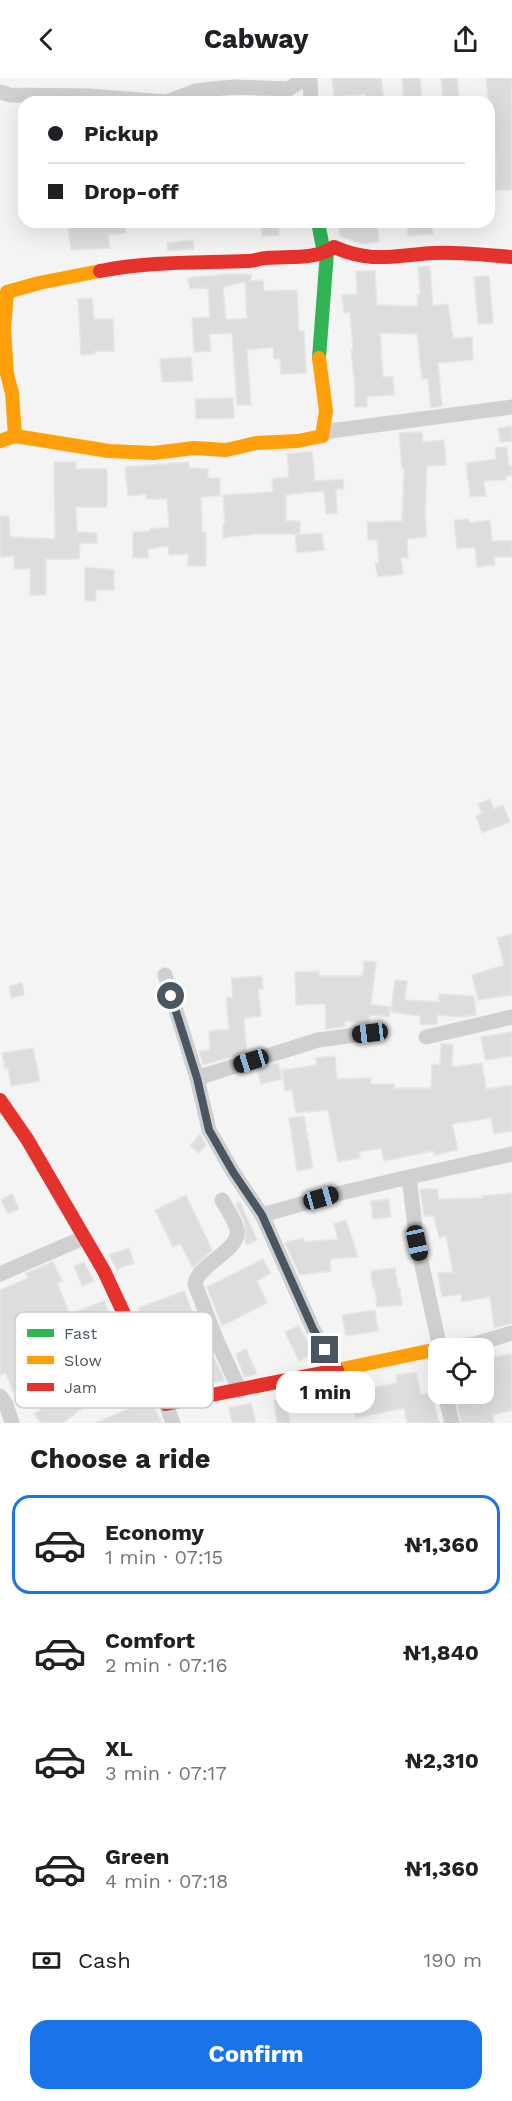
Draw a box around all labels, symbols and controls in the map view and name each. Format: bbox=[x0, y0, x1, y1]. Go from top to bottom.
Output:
icon: back bbox=[30, 23, 63, 56]
text: Cabway bbox=[204, 23, 308, 55]
icon: share bbox=[449, 23, 482, 56]
text: Pickup bbox=[84, 121, 159, 146]
text: Drop-off bbox=[84, 179, 179, 204]
route start bbox=[157, 982, 184, 1009]
car bbox=[351, 1022, 389, 1044]
car bbox=[231, 1047, 271, 1075]
car bbox=[301, 1184, 341, 1212]
car bbox=[404, 1224, 430, 1262]
legend bbox=[15, 1312, 213, 1408]
text: Fast bbox=[64, 1324, 97, 1343]
route end bbox=[311, 1336, 338, 1363]
map controls bbox=[428, 1338, 494, 1404]
button: locate bbox=[428, 1338, 494, 1404]
text: Slow bbox=[64, 1351, 102, 1370]
callout: 1 min bbox=[276, 1371, 374, 1413]
text: Jam bbox=[64, 1378, 97, 1397]
text: 1 min bbox=[300, 1380, 351, 1404]
text: Choose a ride bbox=[30, 1443, 210, 1475]
icon: car bbox=[33, 1518, 87, 1572]
text: Economy bbox=[105, 1520, 204, 1545]
text: ₦1,360 bbox=[404, 1532, 479, 1557]
text: 1 min · 07:15 bbox=[105, 1545, 223, 1569]
icon: car bbox=[33, 1626, 87, 1680]
text: Comfort bbox=[105, 1628, 195, 1653]
text: ₦1,840 bbox=[403, 1640, 479, 1665]
text: 2 min · 07:16 bbox=[105, 1653, 228, 1677]
icon: car bbox=[33, 1734, 87, 1788]
text: XL bbox=[105, 1736, 133, 1761]
text: ₦2,310 bbox=[405, 1748, 479, 1773]
text: 3 min · 07:17 bbox=[105, 1761, 227, 1785]
icon: car bbox=[33, 1842, 87, 1896]
text: Green bbox=[105, 1844, 169, 1869]
text: ₦1,360 bbox=[404, 1856, 479, 1881]
text: 4 min · 07:18 bbox=[105, 1869, 228, 1893]
icon: cash bbox=[30, 1944, 63, 1977]
text: Cash bbox=[78, 1948, 131, 1973]
text: 190 m bbox=[424, 1948, 482, 1972]
button: Confirm bbox=[30, 2020, 482, 2089]

